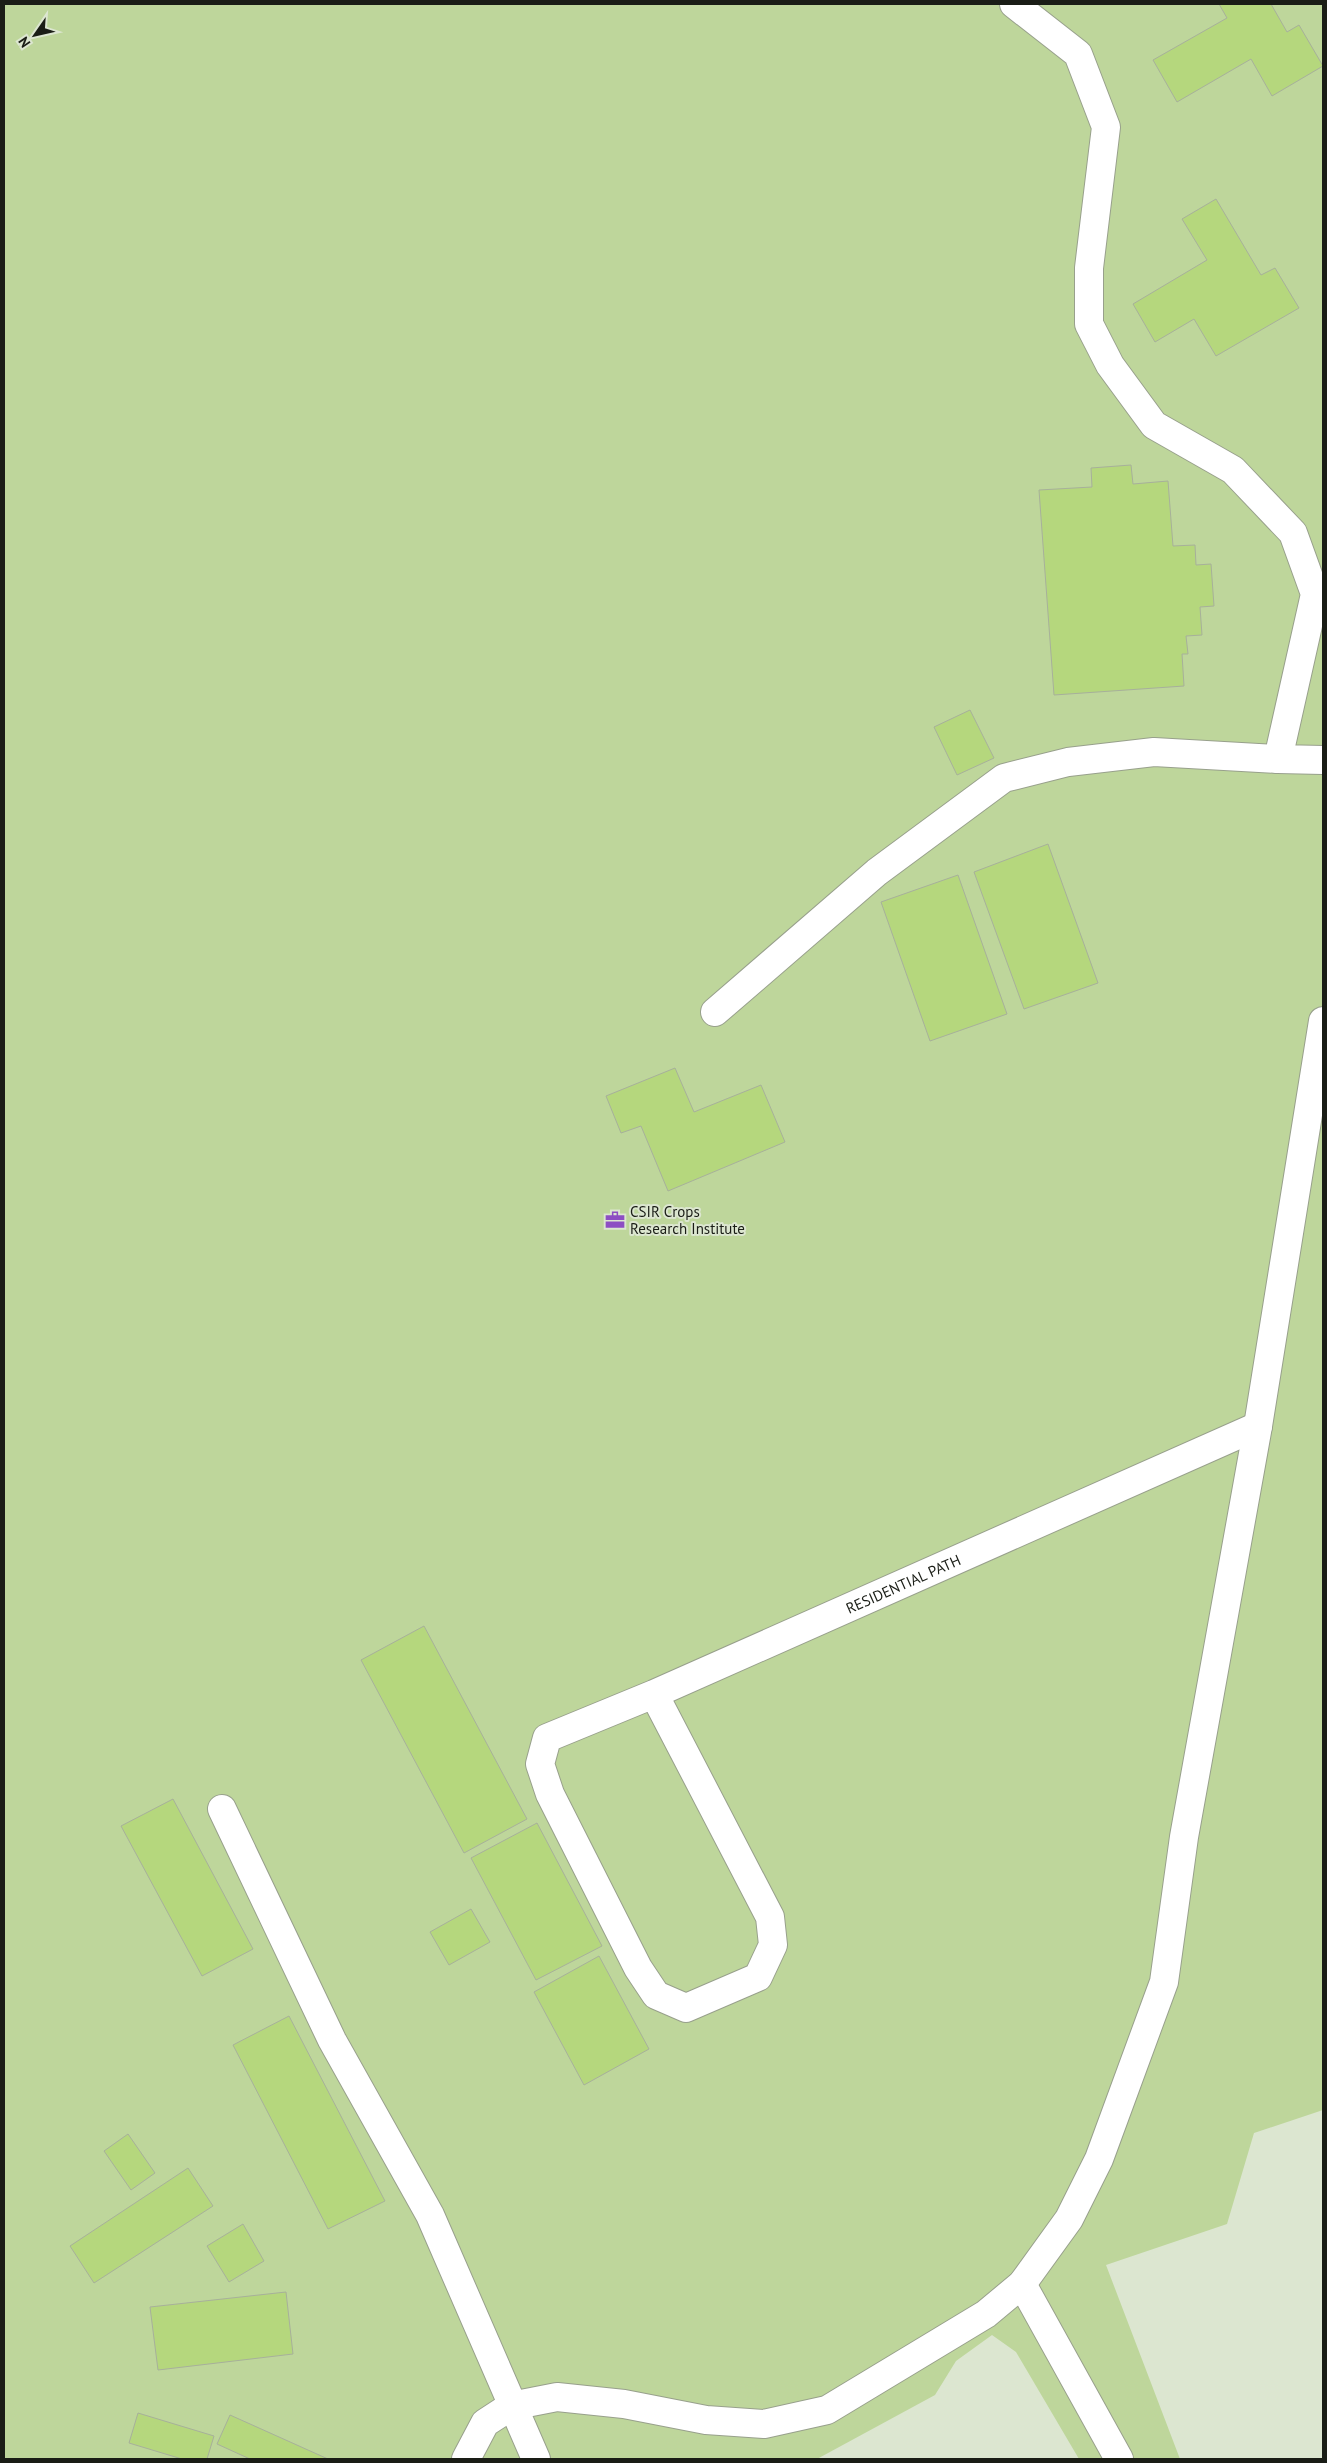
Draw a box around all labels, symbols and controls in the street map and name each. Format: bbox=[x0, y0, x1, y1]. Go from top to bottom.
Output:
north arrow bbox=[10, 10, 60, 60]
text: N bbox=[14, 33, 34, 51]
place label: CSIR Crops Research Institute bbox=[630, 1202, 745, 1238]
office icon: CSIR Crops Research Institute bbox=[604, 1209, 626, 1231]
street label: RESIDENTIAL PATH bbox=[843, 1550, 963, 1617]

